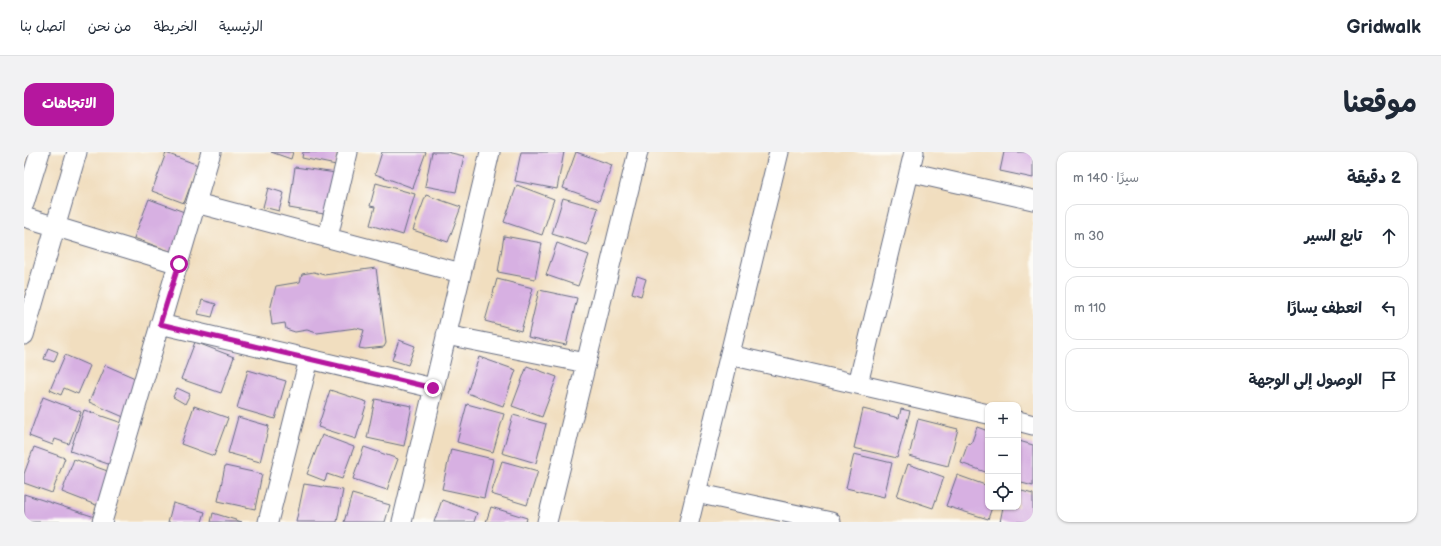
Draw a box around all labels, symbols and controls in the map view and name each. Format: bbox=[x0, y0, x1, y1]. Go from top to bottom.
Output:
text: Gridwalk bbox=[1346, 16, 1421, 39]
text: اتصل بنا bbox=[20, 18, 66, 35]
text: من نحن bbox=[88, 18, 131, 35]
text: الخريطة bbox=[153, 18, 197, 35]
text: الرئيسية bbox=[219, 18, 263, 35]
button: الاتجاهات bbox=[24, 83, 114, 126]
text: موقعنا bbox=[1343, 87, 1417, 120]
text: 2 دقيقة bbox=[1347, 168, 1401, 188]
text: سيرًا · 140 m bbox=[1073, 170, 1139, 186]
icon: ahead bbox=[1378, 225, 1400, 247]
text: تابع السير bbox=[1304, 227, 1362, 246]
text: 30 m bbox=[1074, 228, 1104, 244]
route start bbox=[170, 255, 188, 273]
icon: left bbox=[1378, 297, 1400, 319]
text: انعطف يسارًا bbox=[1287, 299, 1362, 318]
text: 110 m bbox=[1074, 300, 1106, 316]
icon: arrive bbox=[1378, 369, 1400, 391]
text: الوصول إلى الوجهة bbox=[1248, 371, 1362, 390]
route end bbox=[424, 379, 442, 397]
map controls bbox=[985, 402, 1021, 510]
button: + bbox=[985, 402, 1021, 438]
button: − bbox=[985, 438, 1021, 474]
button: locate bbox=[985, 474, 1021, 510]

